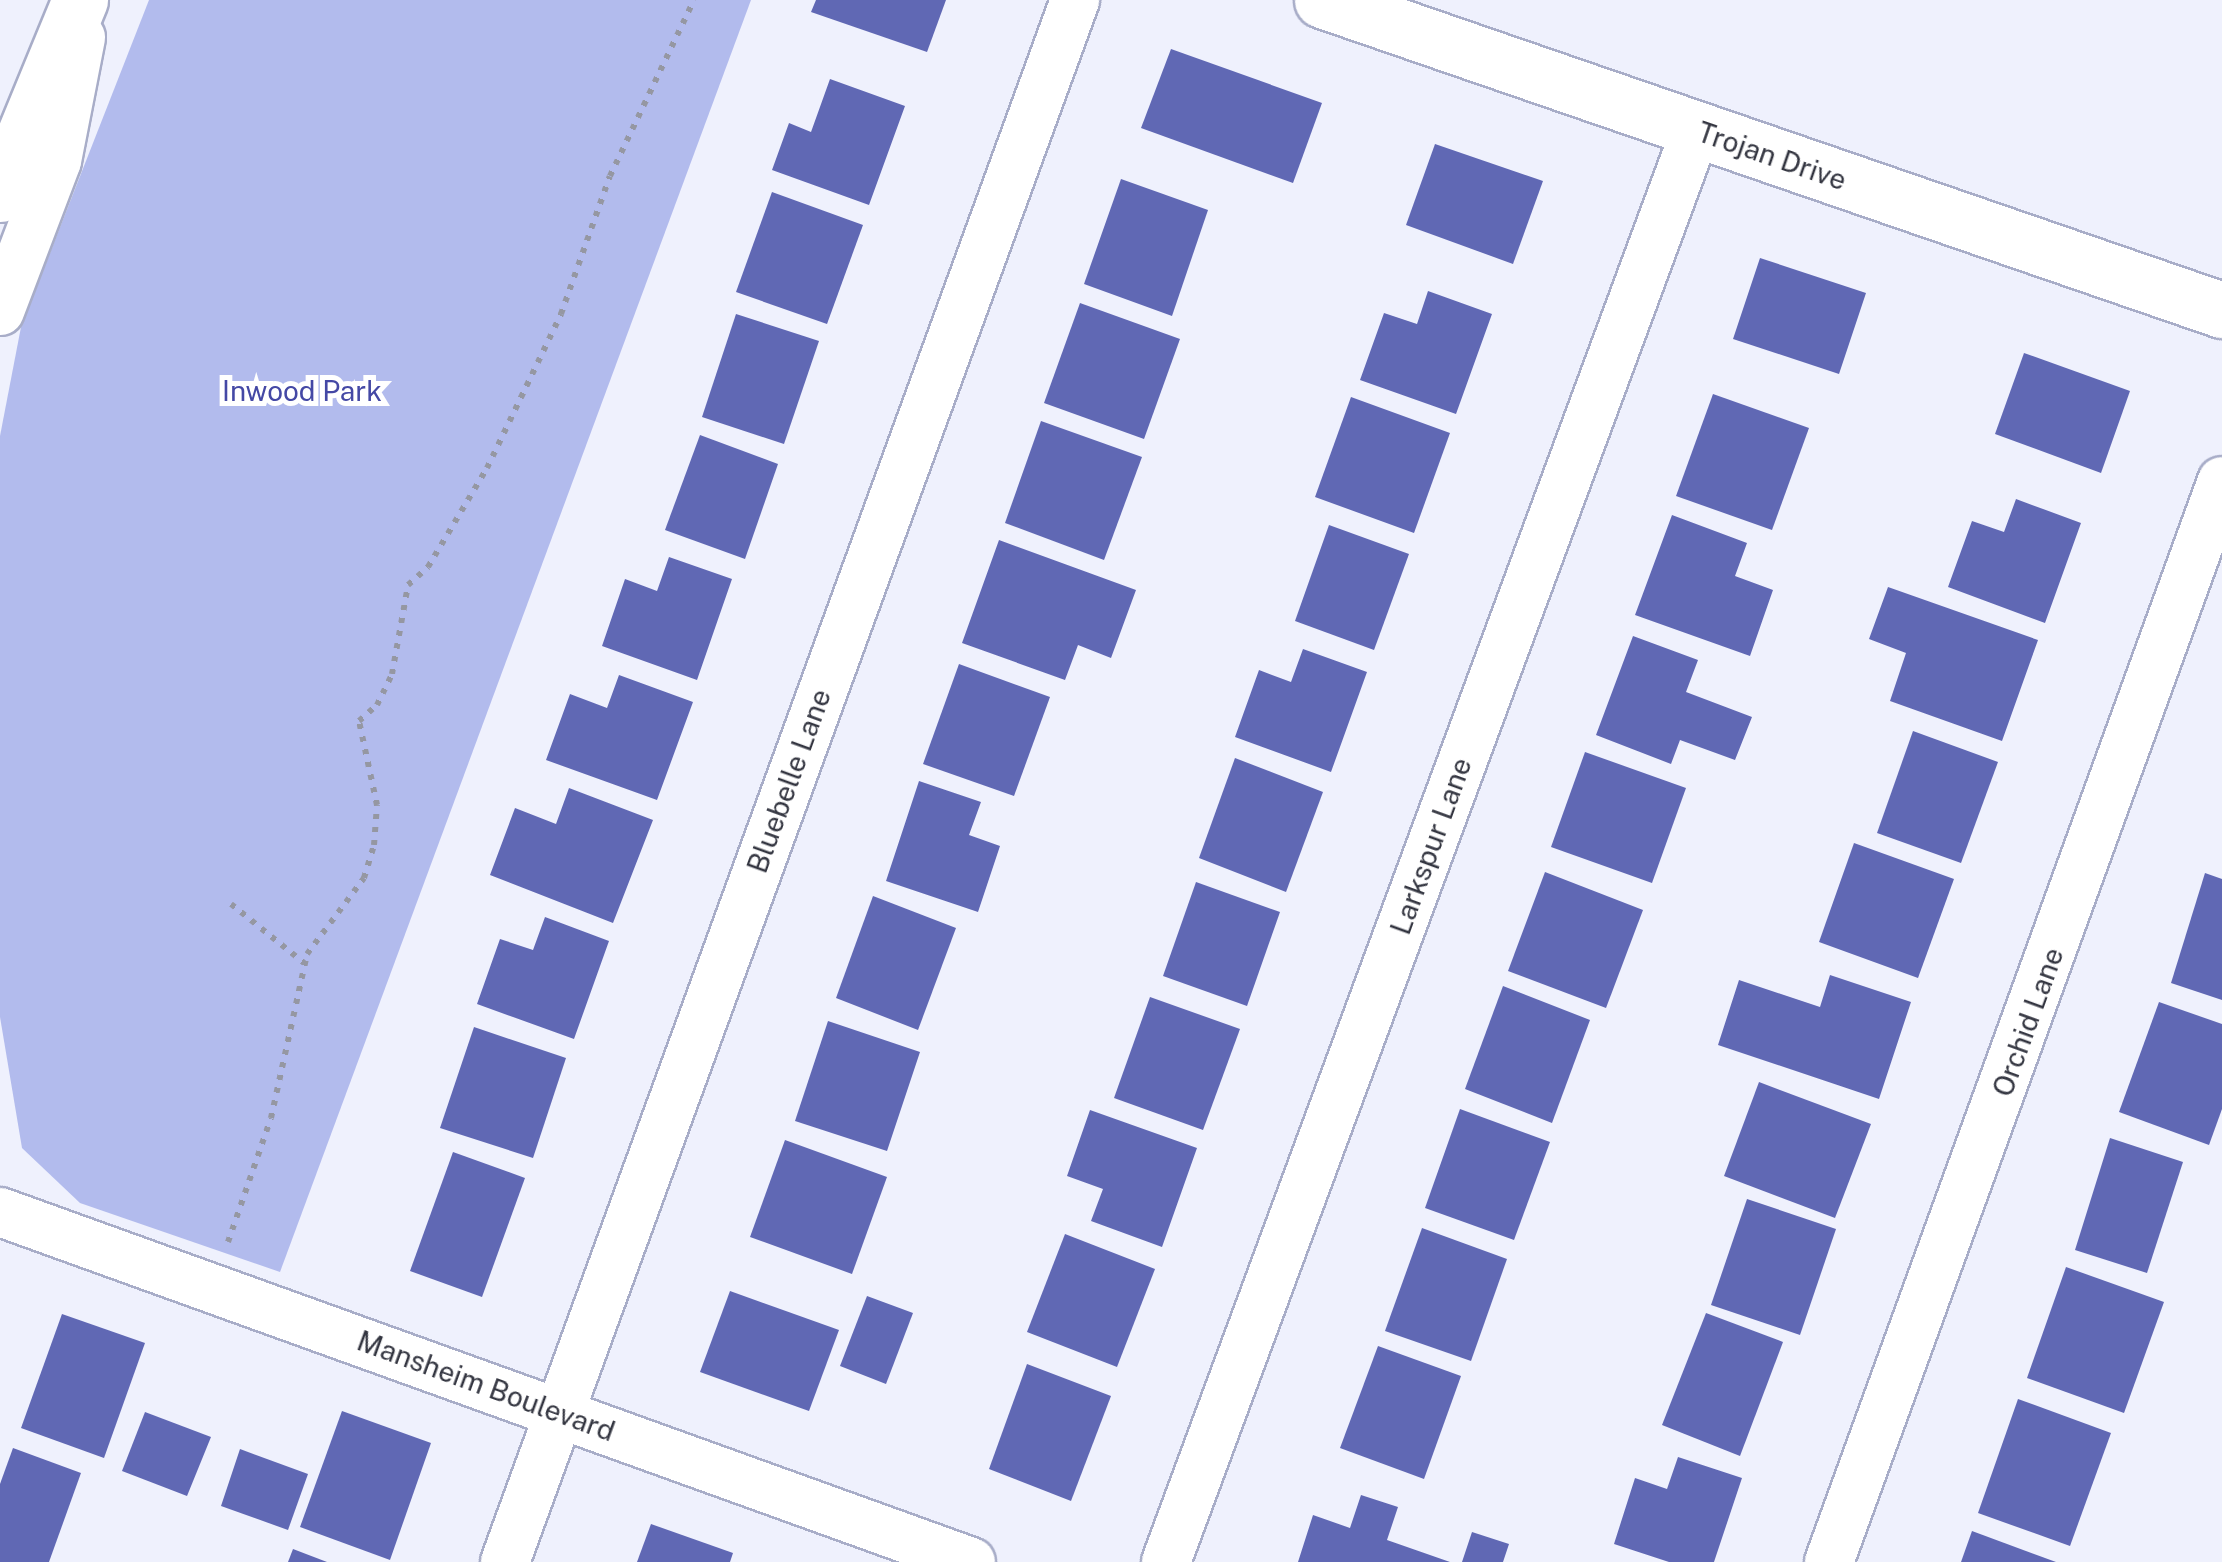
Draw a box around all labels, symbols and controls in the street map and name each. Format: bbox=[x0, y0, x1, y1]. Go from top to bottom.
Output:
street label: Trojan Drive bbox=[1693, 115, 1851, 197]
park label: Inwood Park bbox=[222, 374, 382, 408]
street label: Bluebelle Lane bbox=[740, 684, 838, 878]
street label: Larkspur Lane bbox=[1383, 753, 1479, 939]
street label: Orchid Lane bbox=[1986, 943, 2070, 1101]
street label: Mansheim Boulevard bbox=[353, 1324, 619, 1448]

